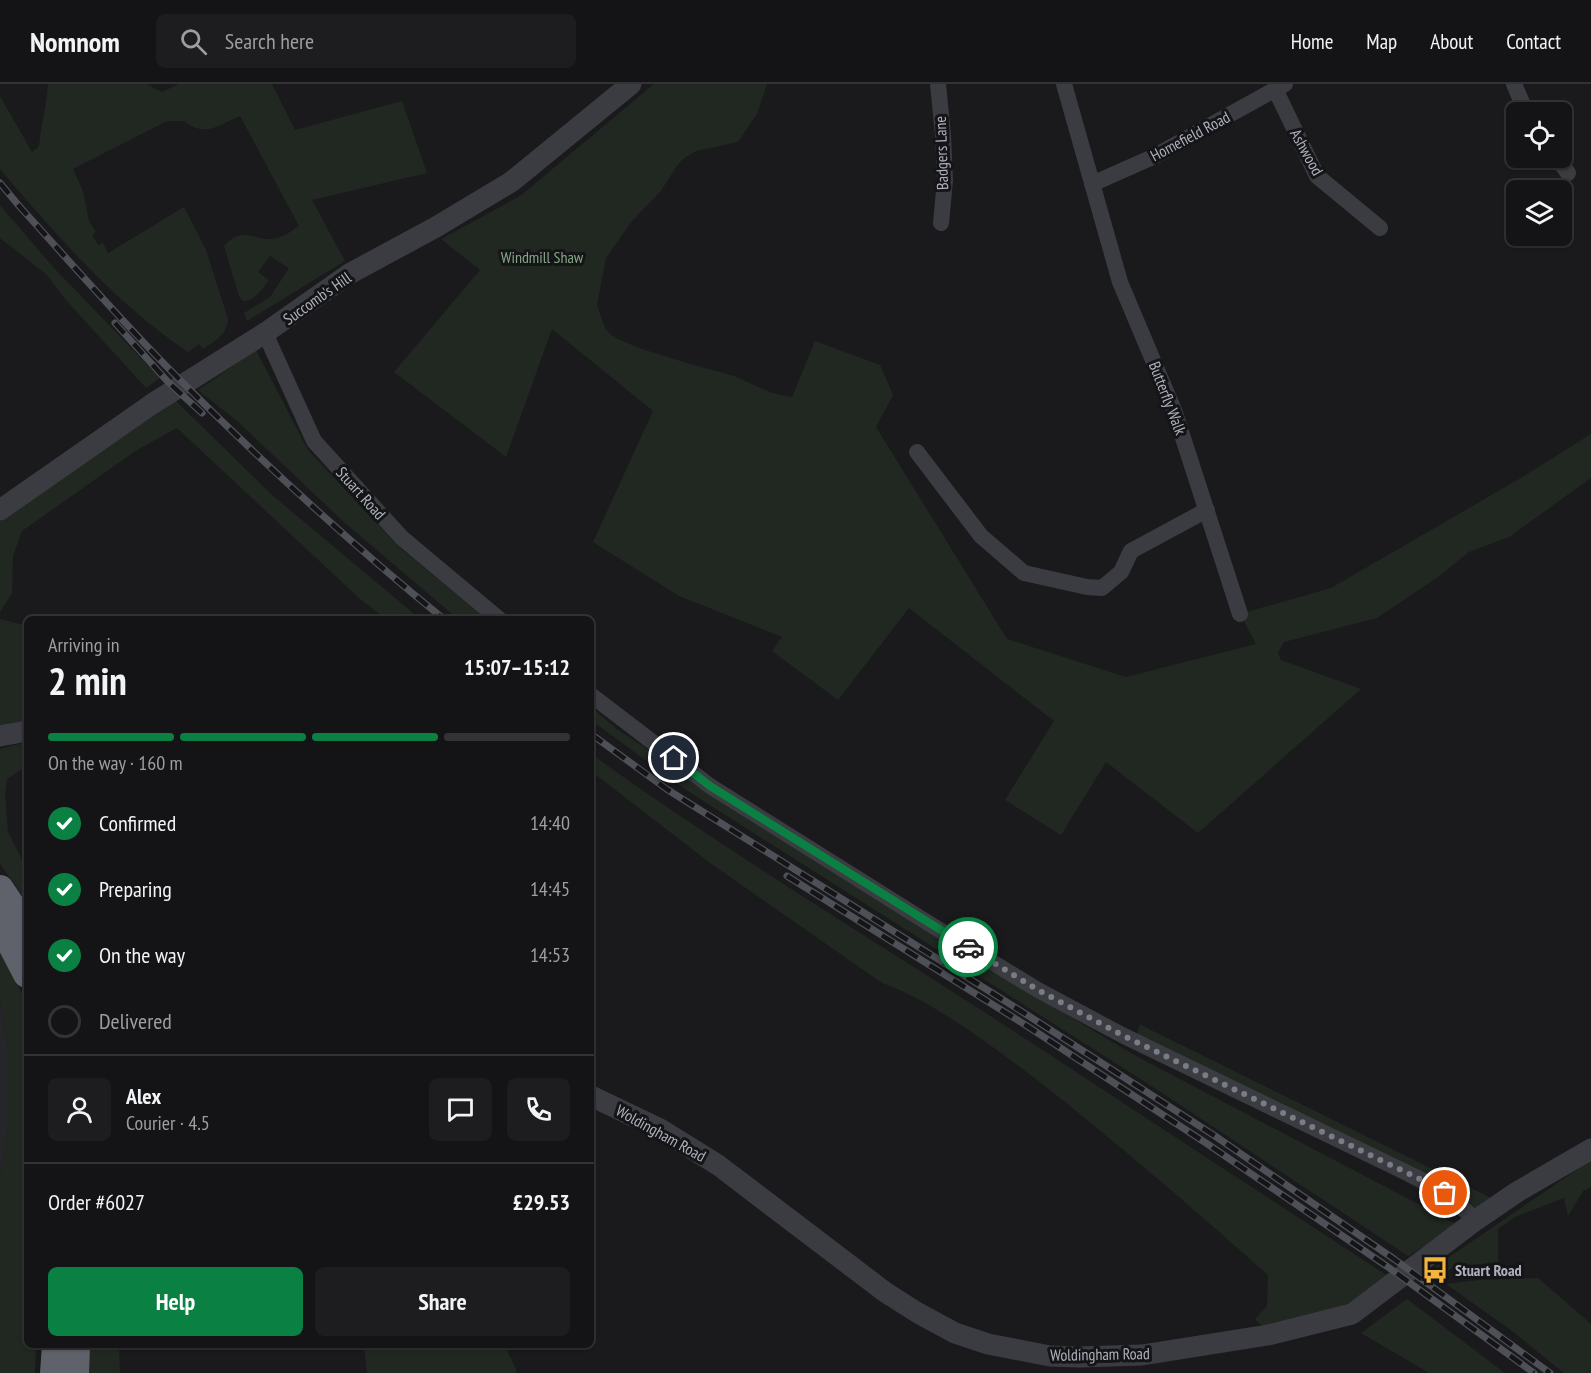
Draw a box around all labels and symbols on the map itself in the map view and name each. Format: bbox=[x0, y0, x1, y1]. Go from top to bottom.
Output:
street label: Homefield Road bbox=[1147, 107, 1233, 165]
street label: Badgers Lane bbox=[930, 116, 952, 190]
street label: Ashwood bbox=[1286, 125, 1328, 179]
park label: Windmill Shaw bbox=[501, 247, 584, 267]
street label: Succomb's Hill bbox=[279, 267, 355, 329]
street label: Butterfly Walk bbox=[1145, 359, 1191, 438]
street label: Stuart Road bbox=[332, 462, 390, 524]
pin bbox=[648, 732, 699, 783]
courier bbox=[938, 917, 998, 977]
street label: Woldingham Road bbox=[613, 1100, 710, 1166]
pin bbox=[1419, 1167, 1470, 1218]
bus stop icon: Stuart Road bbox=[1420, 1255, 1450, 1285]
place label: Stuart Road bbox=[1455, 1260, 1522, 1280]
street label: Woldingham Road bbox=[1050, 1343, 1150, 1365]

